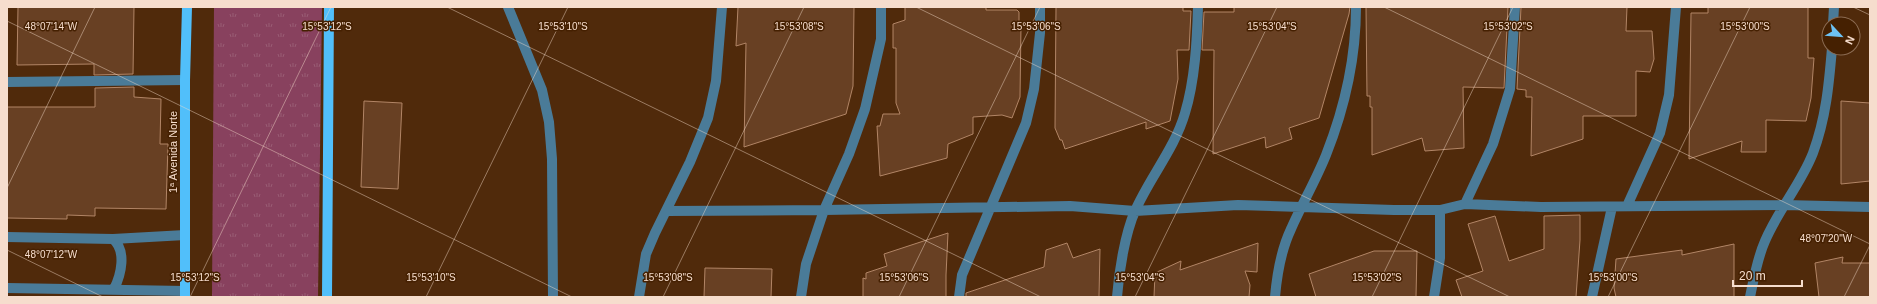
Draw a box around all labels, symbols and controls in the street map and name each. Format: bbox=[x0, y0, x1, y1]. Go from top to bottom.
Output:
north arrow bbox=[1821, 16, 1861, 56]
text: 48°07'14"W bbox=[25, 21, 78, 32]
text: 15°53'12"S bbox=[302, 21, 352, 32]
text: 15°53'10"S bbox=[538, 21, 588, 32]
text: 15°53'08"S bbox=[774, 21, 824, 32]
text: 15°53'06"S bbox=[1011, 21, 1061, 32]
text: 15°53'04"S bbox=[1247, 21, 1297, 32]
text: 15°53'02"S bbox=[1483, 21, 1533, 32]
text: 15°53'00"S bbox=[1720, 21, 1770, 32]
text: N bbox=[1843, 34, 1857, 47]
street label: 1ᵃ Avenida Norte bbox=[167, 111, 179, 193]
text: 48°07'20"W bbox=[1800, 233, 1853, 244]
text: 48°07'12"W bbox=[25, 249, 78, 260]
scale bar bbox=[1733, 262, 1802, 288]
text: 20 m bbox=[1739, 269, 1766, 283]
text: 15°53'12"S bbox=[170, 272, 220, 283]
text: 15°53'10"S bbox=[406, 272, 456, 283]
text: 15°53'08"S bbox=[643, 272, 693, 283]
text: 15°53'06"S bbox=[879, 272, 929, 283]
text: 15°53'04"S bbox=[1115, 272, 1165, 283]
text: 15°53'02"S bbox=[1352, 272, 1402, 283]
text: 15°53'00"S bbox=[1588, 272, 1638, 283]

